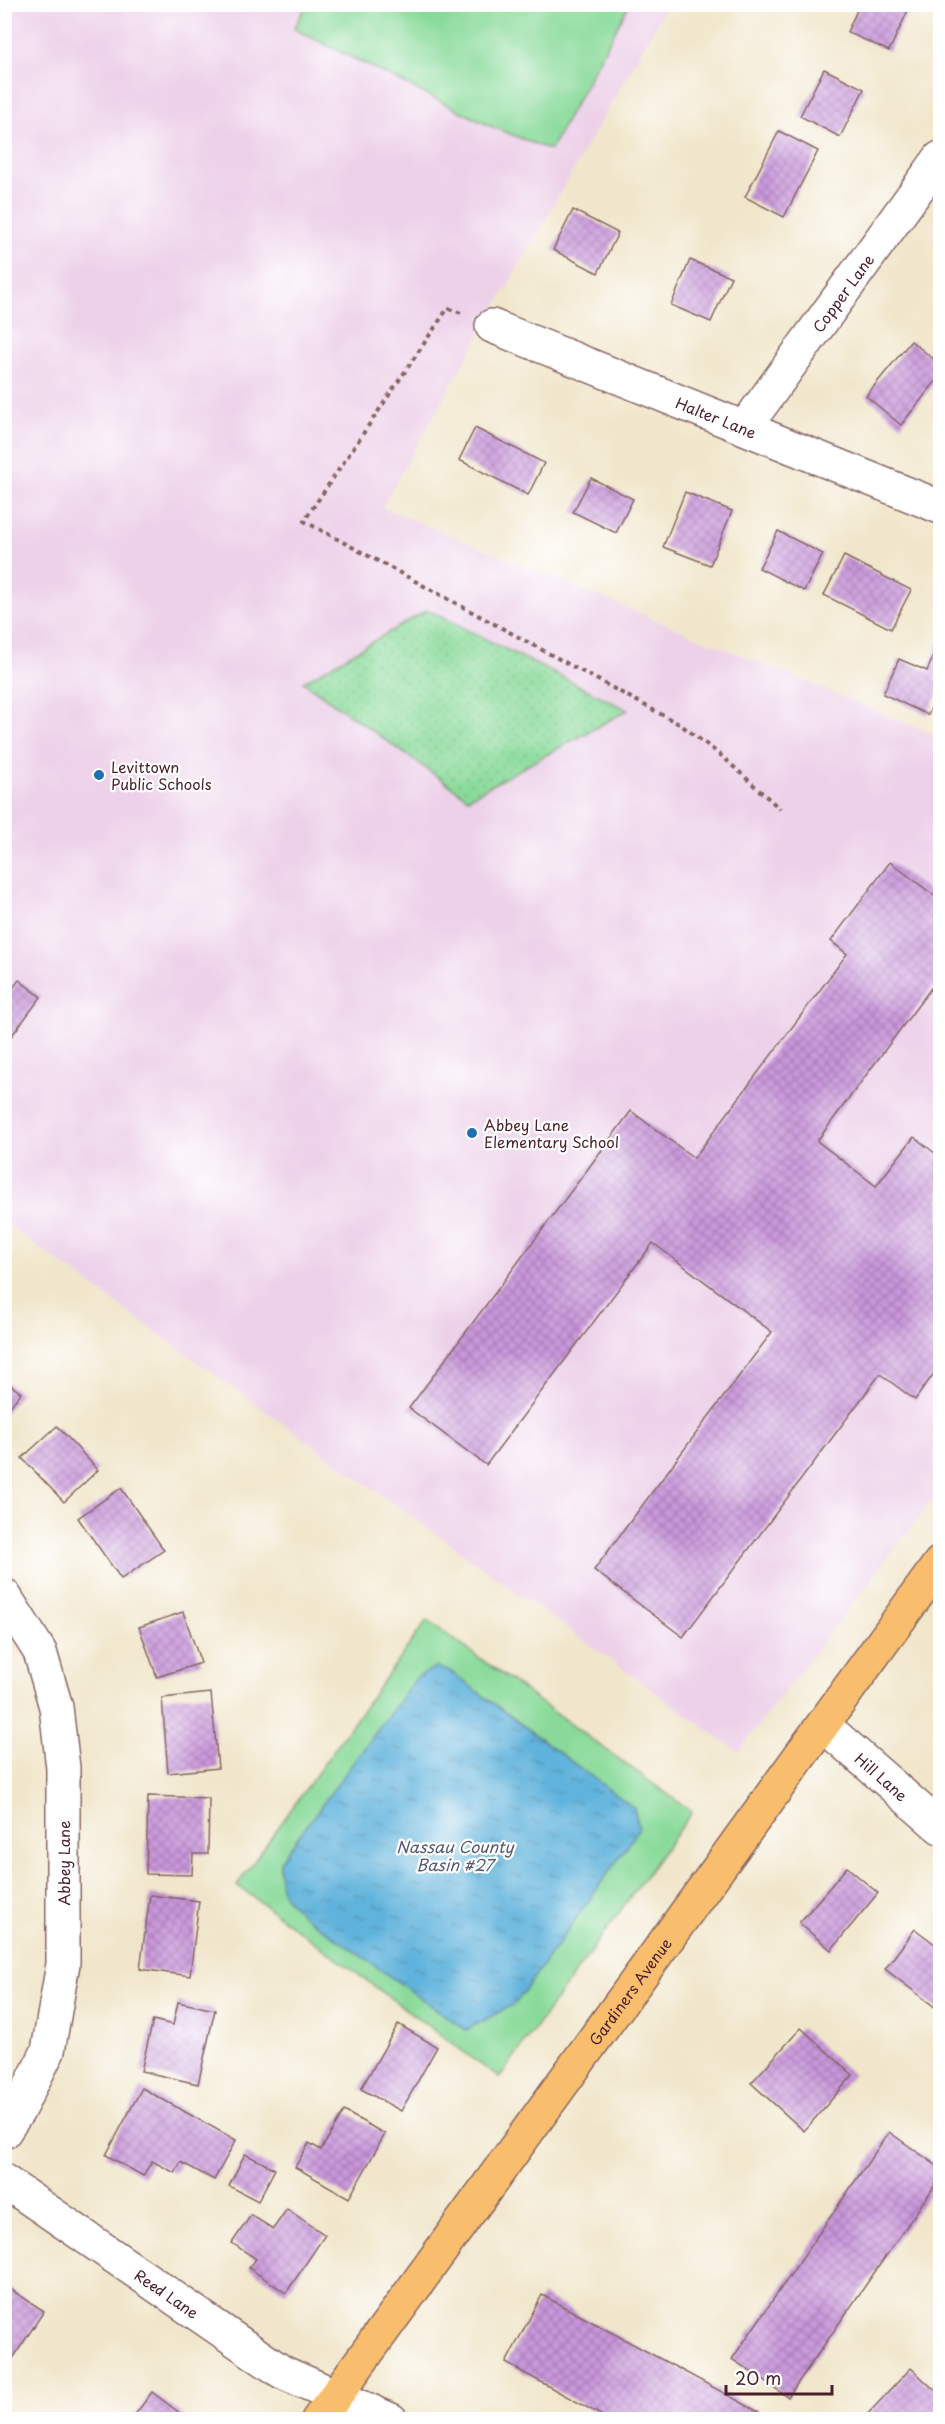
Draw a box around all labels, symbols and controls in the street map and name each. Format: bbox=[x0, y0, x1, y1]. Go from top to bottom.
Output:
street label: Copper Lane bbox=[806, 249, 879, 337]
street label: Halter Lane bbox=[673, 390, 760, 443]
place label: Levittown Public Schools bbox=[111, 755, 212, 795]
marker: Levittown Public Schools bbox=[92, 768, 106, 782]
place label: Abbey Lane Elementary School bbox=[484, 1113, 619, 1153]
marker: Abbey Lane Elementary School bbox=[465, 1126, 479, 1140]
street label: Hill Lane bbox=[850, 1747, 913, 1806]
street label: Abbey Lane bbox=[52, 1820, 75, 1906]
water label: Nassau County Basin #27 bbox=[396, 1834, 515, 1876]
street label: Gardiners Avenue bbox=[582, 1933, 676, 2050]
street label: Reed Lane bbox=[130, 2263, 204, 2323]
scale bar bbox=[726, 2358, 832, 2396]
text: 20 m bbox=[735, 2364, 781, 2391]

